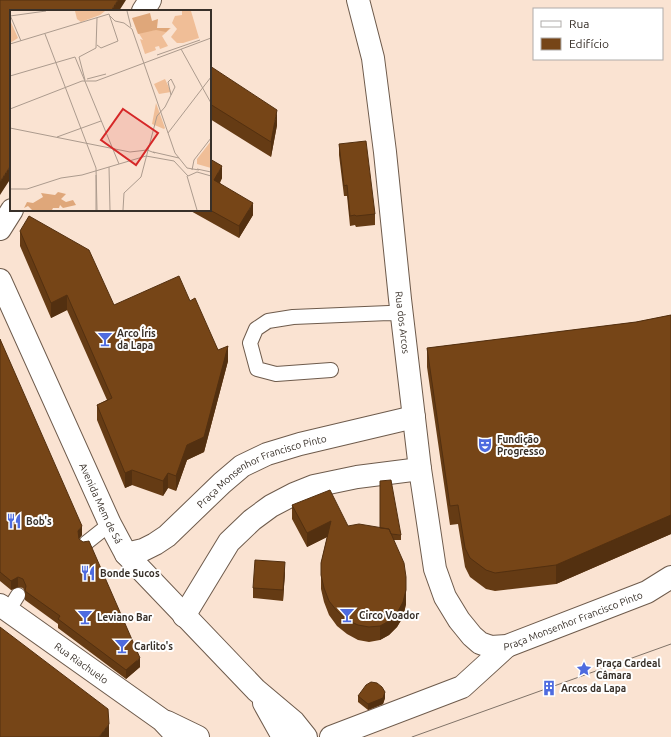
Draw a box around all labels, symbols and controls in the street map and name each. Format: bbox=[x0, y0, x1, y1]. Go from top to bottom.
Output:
legend bbox=[533, 8, 663, 60]
inset map bbox=[10, 10, 211, 211]
text: Rua bbox=[569, 17, 590, 30]
text: Edifício bbox=[569, 37, 609, 50]
street label: Rua dos Arcos bbox=[393, 291, 411, 354]
place label: Arco Íris da Lapa bbox=[117, 326, 156, 351]
bar icon: Arco Íris da Lapa bbox=[96, 330, 114, 348]
street label: Praça Monsenhor Francisco Pinto bbox=[195, 433, 328, 510]
place label: Fundição Progresso bbox=[497, 434, 545, 457]
theatre icon: Fundição Progresso bbox=[476, 436, 494, 454]
street label: Avenida Mem de Sá bbox=[77, 461, 124, 545]
restaurant icon: Bob's bbox=[5, 512, 23, 530]
place label: Bob's bbox=[26, 516, 52, 527]
restaurant icon: Bonde Sucos bbox=[79, 564, 97, 582]
place label: Bonde Sucos bbox=[100, 568, 160, 579]
street label: Praça Monsenhor Francisco Pinto bbox=[503, 589, 644, 652]
bar icon: Circo Voador bbox=[338, 606, 356, 624]
bar icon: Leviano Bar bbox=[76, 608, 94, 626]
place label: Circo Voador bbox=[359, 610, 420, 621]
place label: Leviano Bar bbox=[97, 612, 153, 623]
bar icon: Carlito's bbox=[113, 637, 131, 655]
street label: Rua Riachuelo bbox=[52, 640, 110, 686]
place label: Carlito's bbox=[134, 641, 173, 652]
place label: Praça Cardeal Câmara bbox=[596, 658, 660, 681]
place icon: Praça Cardeal Câmara bbox=[575, 660, 593, 678]
building icon: Arcos da Lapa bbox=[540, 679, 558, 697]
place label: Arcos da Lapa bbox=[561, 683, 626, 694]

